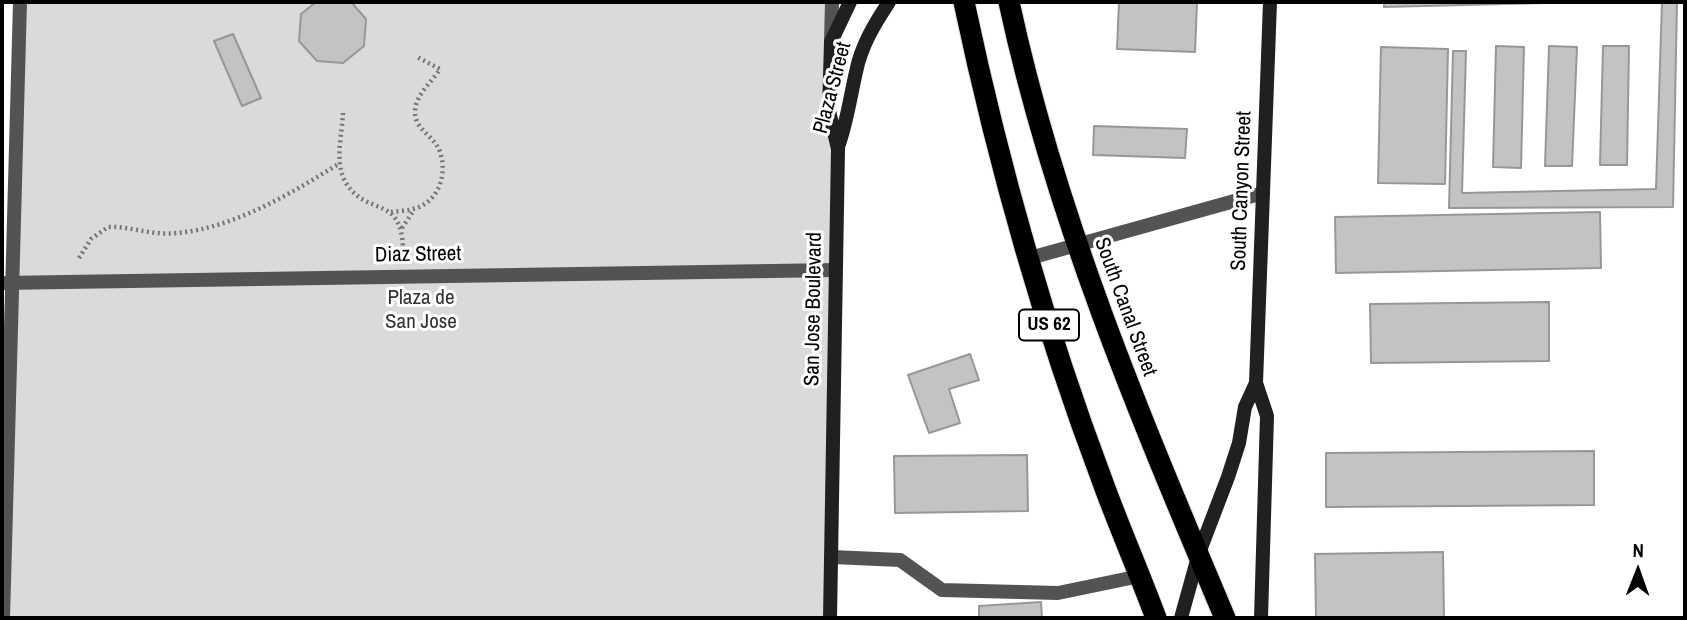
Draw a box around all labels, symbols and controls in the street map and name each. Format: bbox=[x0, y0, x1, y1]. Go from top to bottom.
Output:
street label: Plaza Street bbox=[809, 39, 857, 137]
street label: South Canyon Street bbox=[1227, 111, 1257, 271]
street label: San Jose Boulevard bbox=[800, 232, 828, 386]
street label: South Canal Street bbox=[1088, 234, 1162, 380]
street label: Diaz Street bbox=[375, 242, 461, 268]
park label: Plaza de San Jose bbox=[385, 285, 457, 335]
road number: US 62 bbox=[1019, 310, 1079, 340]
north arrow bbox=[1603, 536, 1673, 606]
text: N bbox=[1633, 537, 1644, 563]

